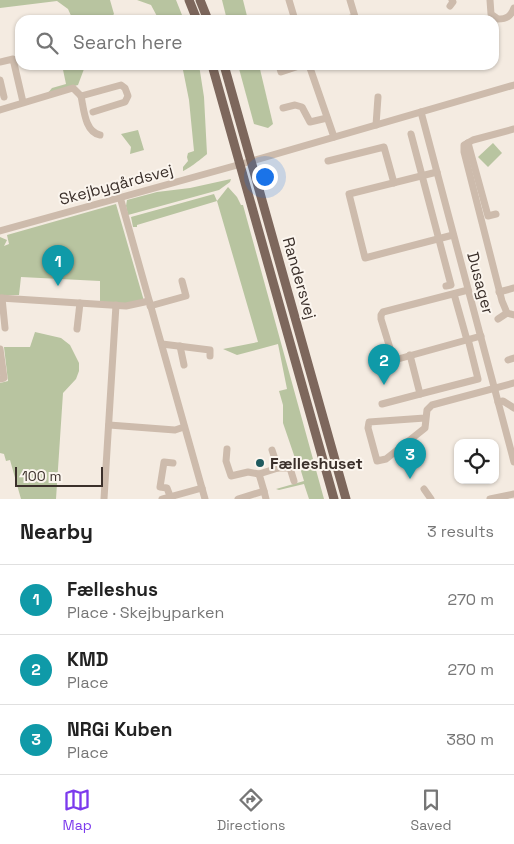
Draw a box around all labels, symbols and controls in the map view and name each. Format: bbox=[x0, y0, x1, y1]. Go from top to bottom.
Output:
search box bbox=[15, 15, 499, 70]
icon: search bbox=[33, 29, 61, 57]
text: Search here bbox=[73, 30, 183, 55]
street label: Skejbygårdsvej bbox=[57, 159, 175, 210]
your location bbox=[252, 164, 278, 190]
street label: Randersvej bbox=[278, 235, 321, 322]
pin: 1 bbox=[42, 245, 74, 286]
street label: Dusager bbox=[462, 250, 499, 317]
pin: 2 bbox=[368, 344, 400, 385]
pin: 3 bbox=[394, 438, 426, 479]
map controls bbox=[454, 439, 499, 484]
button: locate bbox=[454, 439, 499, 484]
place label: Fælleshuset bbox=[270, 453, 363, 474]
marker: Fælleshuset bbox=[254, 457, 266, 469]
scale bar bbox=[15, 464, 102, 487]
text: 100 m bbox=[22, 467, 61, 485]
text: Nearby bbox=[20, 518, 93, 545]
text: 3 results bbox=[427, 521, 494, 542]
text: Fælleshus bbox=[67, 577, 158, 602]
text: 1 bbox=[32, 589, 40, 610]
text: 270 m bbox=[447, 589, 494, 610]
text: Place · Skejbyparken bbox=[67, 602, 224, 623]
text: KMD bbox=[67, 647, 108, 672]
text: 2 bbox=[31, 659, 41, 680]
text: 270 m bbox=[447, 659, 494, 680]
text: Place bbox=[67, 672, 109, 693]
text: NRGi Kuben bbox=[67, 717, 172, 742]
text: 3 bbox=[31, 729, 41, 750]
text: 380 m bbox=[446, 729, 494, 750]
text: Place bbox=[67, 742, 109, 763]
tab: Map bbox=[63, 786, 92, 834]
tab: Directions bbox=[217, 786, 285, 834]
tab: Saved bbox=[411, 786, 451, 834]

